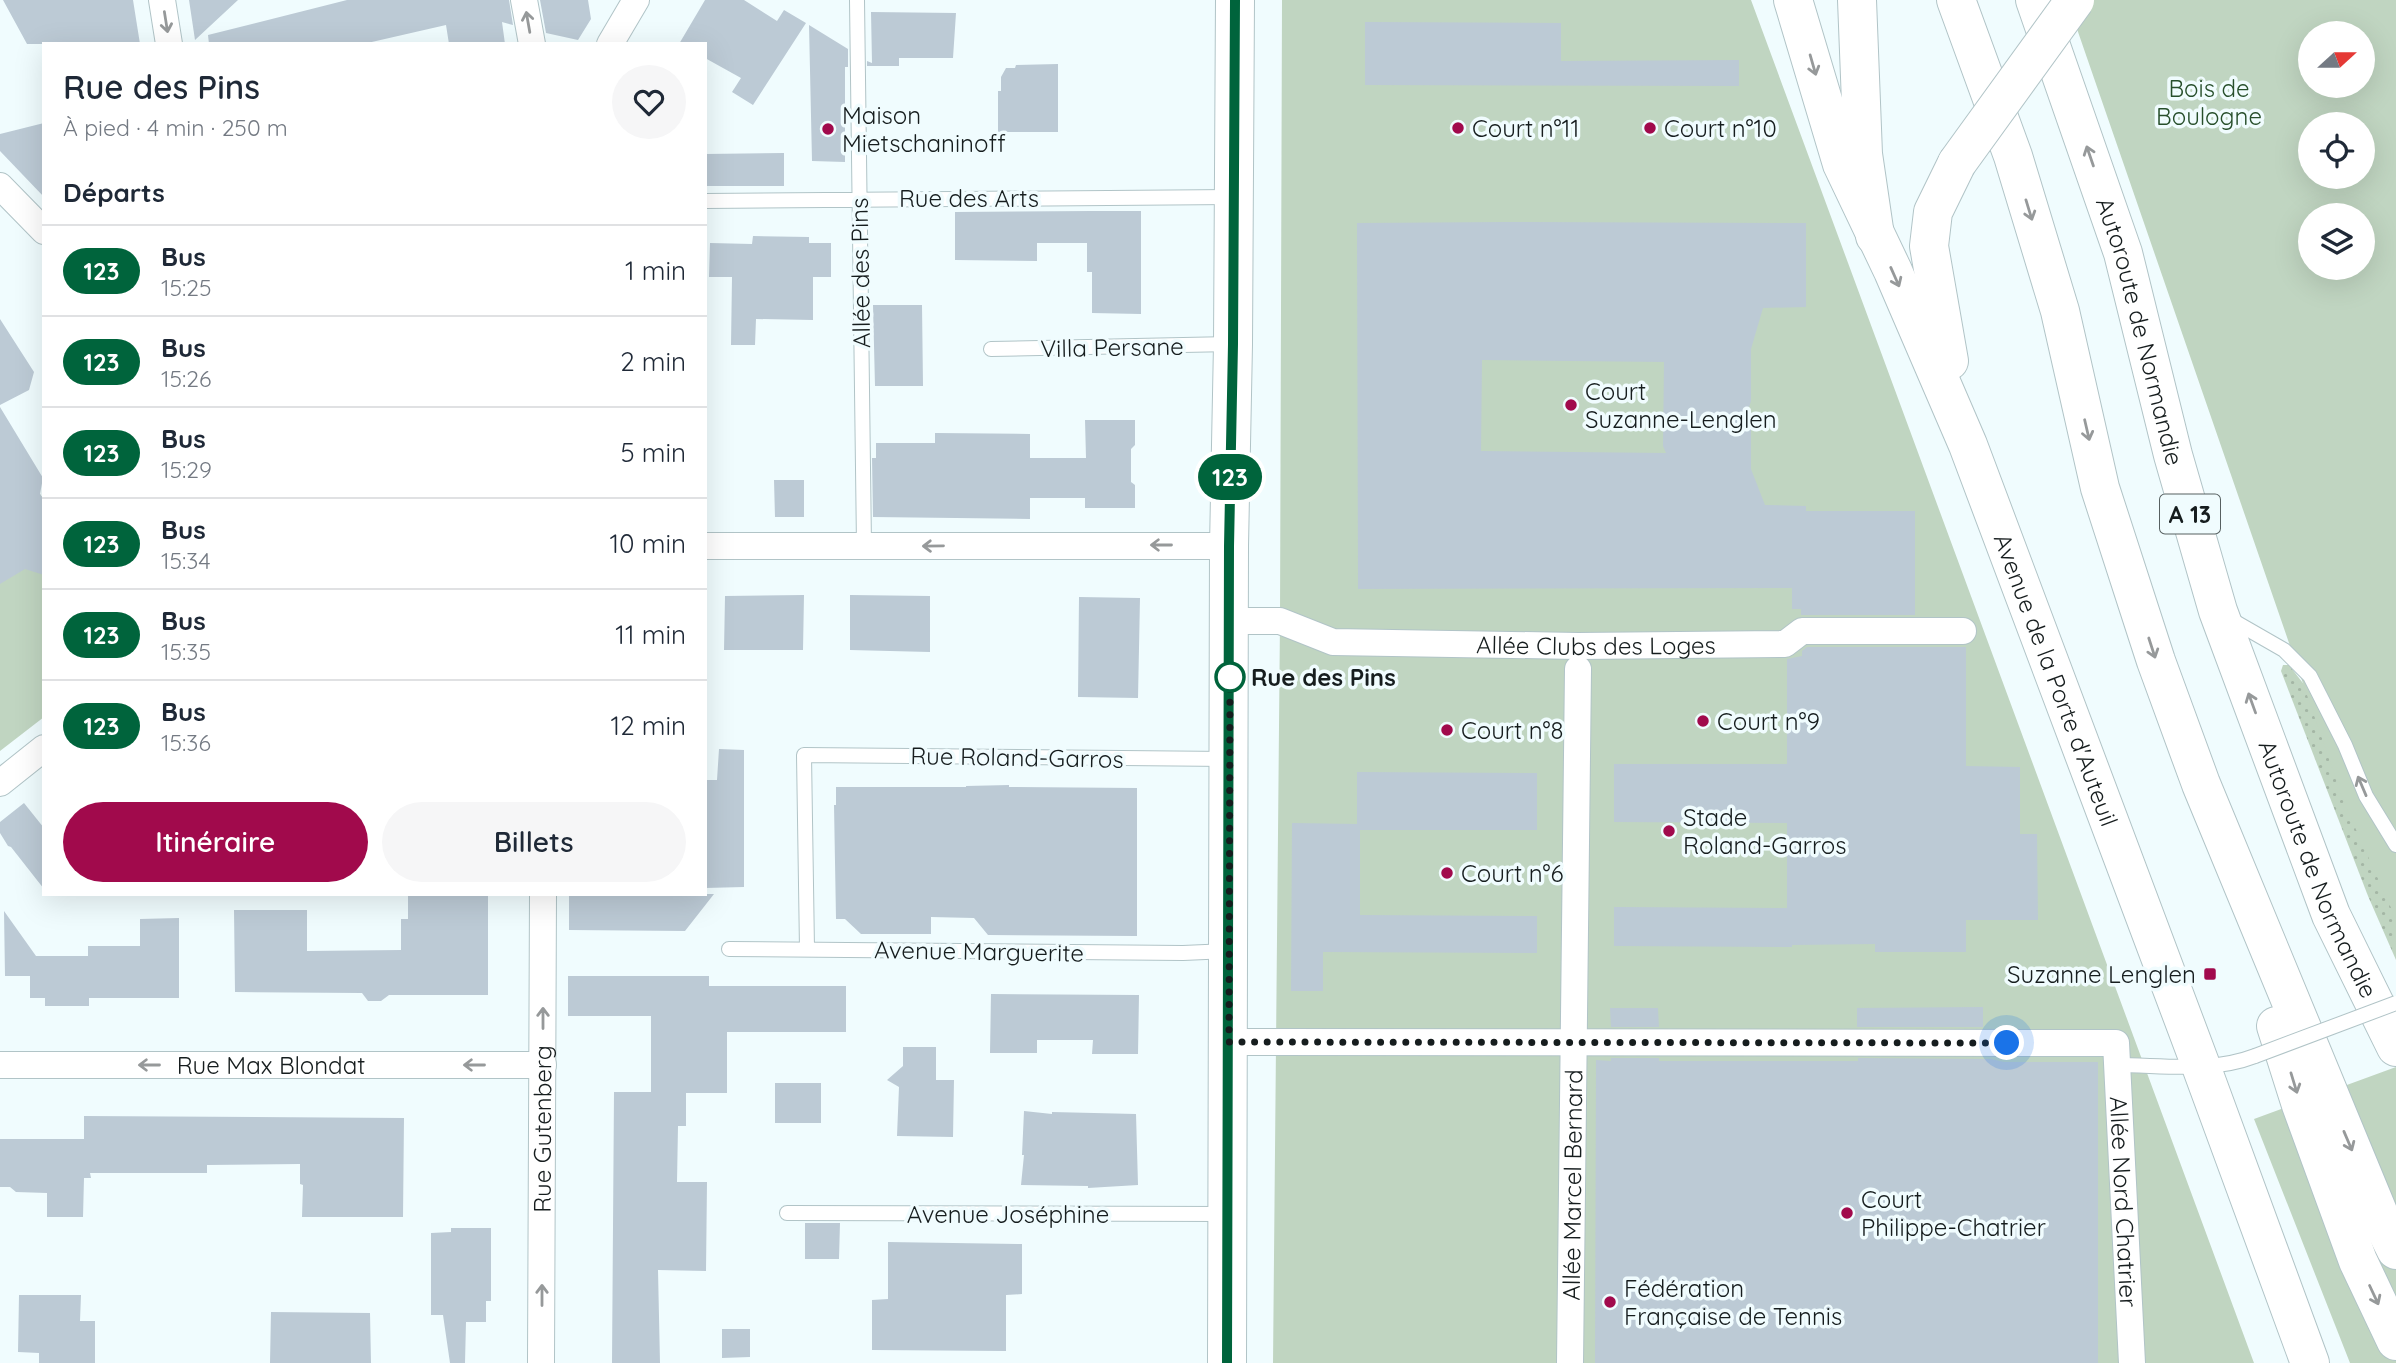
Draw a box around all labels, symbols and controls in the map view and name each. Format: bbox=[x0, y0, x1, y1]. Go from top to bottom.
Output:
one-way arrow bbox=[159, 10, 172, 33]
one-way arrow bbox=[521, 11, 534, 34]
north arrow bbox=[2298, 21, 2375, 98]
map controls bbox=[2298, 21, 2375, 280]
one-way arrow bbox=[1808, 54, 1821, 76]
button: heart bbox=[612, 65, 686, 139]
text: Rue des Pins bbox=[63, 66, 260, 107]
park label: Bois de Boulogne bbox=[2156, 73, 2262, 131]
place label: Maison Mietschaninoff bbox=[842, 100, 1006, 158]
button: locate bbox=[2298, 112, 2375, 189]
text: À pied · 4 min · 250 m bbox=[63, 113, 288, 142]
place label: Court n°11 bbox=[1472, 113, 1579, 143]
place label: Court n°10 bbox=[1664, 113, 1777, 143]
marker: Court n°11 bbox=[1450, 120, 1466, 136]
marker: Court n°10 bbox=[1642, 120, 1658, 136]
marker: Maison Mietschaninoff bbox=[820, 121, 836, 137]
one-way arrow bbox=[2083, 146, 2095, 168]
text: Départs bbox=[63, 176, 165, 209]
street label: Rue des Arts bbox=[899, 183, 1039, 213]
street label: Autoroute de Normandie bbox=[2090, 193, 2190, 469]
street label: Allée des Pins bbox=[844, 198, 876, 348]
one-way arrow bbox=[2024, 199, 2037, 221]
button: layers bbox=[2298, 203, 2375, 280]
text: Bus bbox=[161, 240, 206, 273]
text: 1 min bbox=[625, 254, 686, 287]
text: 123 bbox=[84, 256, 119, 286]
one-way arrow bbox=[1889, 265, 1902, 287]
text: 15:25 bbox=[161, 273, 212, 302]
text: Bus bbox=[161, 331, 206, 364]
street label: Villa Persane bbox=[1040, 331, 1184, 363]
text: 2 min bbox=[620, 345, 686, 378]
text: 123 bbox=[84, 347, 119, 377]
text: 15:26 bbox=[161, 364, 211, 393]
place label: Court Suzanne-Lenglen bbox=[1585, 376, 1777, 434]
marker: Court Suzanne-Lenglen bbox=[1563, 397, 1579, 413]
one-way arrow bbox=[2081, 418, 2094, 441]
text: Bus bbox=[161, 422, 206, 455]
text: 5 min bbox=[620, 436, 686, 469]
text: 123 bbox=[84, 438, 119, 468]
line badge: 123 bbox=[1190, 454, 1270, 500]
text: 15:29 bbox=[161, 455, 212, 484]
text: 123 bbox=[1212, 462, 1248, 492]
road number: A 13 bbox=[2160, 494, 2220, 534]
text: Bus bbox=[161, 513, 206, 546]
text: 10 min bbox=[610, 527, 686, 560]
text: 123 bbox=[84, 529, 119, 559]
street label: Avenue de la Porte d'Auteuil bbox=[1988, 529, 2125, 830]
one-way arrow bbox=[1149, 538, 1172, 552]
one-way arrow bbox=[922, 539, 945, 552]
text: 15:34 bbox=[161, 546, 211, 575]
text: Bus bbox=[161, 604, 206, 637]
text: 11 min bbox=[615, 618, 686, 651]
text: 123 bbox=[84, 620, 119, 650]
street label: Allée Clubs des Loges bbox=[1476, 629, 1716, 661]
text: 15:35 bbox=[161, 637, 211, 666]
one-way arrow bbox=[2146, 637, 2159, 659]
marker: Rue des Pins bbox=[1215, 662, 1245, 692]
place label: Rue des Pins bbox=[1251, 662, 1396, 692]
one-way arrow bbox=[2245, 692, 2257, 714]
text: Bus bbox=[161, 695, 206, 728]
place label: Court n°9 bbox=[1717, 706, 1820, 736]
text: 12 min bbox=[611, 709, 686, 742]
text: 123 bbox=[84, 711, 119, 741]
marker: Court n°9 bbox=[1695, 713, 1711, 729]
place label: Court n°8 bbox=[1461, 715, 1564, 745]
marker: Court n°8 bbox=[1439, 722, 1455, 738]
text: 15:36 bbox=[161, 728, 211, 757]
street label: Autoroute de Normandie bbox=[2252, 736, 2384, 1003]
street label: Rue Roland-Garros bbox=[910, 740, 1124, 774]
one-way arrow bbox=[2354, 776, 2367, 797]
button: Itinéraire bbox=[63, 802, 368, 882]
button: Billets bbox=[382, 802, 686, 882]
place label: Stade Roland-Garros bbox=[1683, 802, 1847, 860]
marker: Stade Roland-Garros bbox=[1661, 823, 1677, 839]
place label: Court n°6 bbox=[1461, 858, 1564, 888]
marker: Court n°6 bbox=[1439, 865, 1455, 881]
street label: Avenue Marguerite bbox=[874, 934, 1084, 968]
place label: Suzanne Lenglen bbox=[2007, 959, 2196, 989]
marker: Suzanne Lenglen bbox=[2202, 966, 2218, 982]
one-way arrow bbox=[536, 1007, 549, 1030]
your location bbox=[1989, 1025, 2024, 1060]
street label: Rue Gutenberg bbox=[527, 1045, 557, 1213]
street label: Rue Max Blondat bbox=[177, 1050, 365, 1080]
one-way arrow bbox=[138, 1058, 161, 1072]
one-way arrow bbox=[463, 1058, 486, 1072]
street label: Allée Marcel Bernard bbox=[1556, 1069, 1588, 1301]
one-way arrow bbox=[2289, 1071, 2301, 1093]
street label: Allée Nord Chatrier bbox=[2104, 1096, 2144, 1308]
one-way arrow bbox=[2342, 1130, 2355, 1151]
place label: Court Philippe-Chatrier bbox=[1861, 1184, 2046, 1242]
street label: Avenue Joséphine bbox=[907, 1199, 1109, 1229]
marker: Court Philippe-Chatrier bbox=[1839, 1205, 1855, 1221]
place label: Fédération Française de Tennis bbox=[1624, 1273, 1842, 1331]
one-way arrow bbox=[535, 1284, 549, 1307]
one-way arrow bbox=[2368, 1284, 2382, 1305]
marker: Fédération Française de Tennis bbox=[1602, 1294, 1618, 1310]

